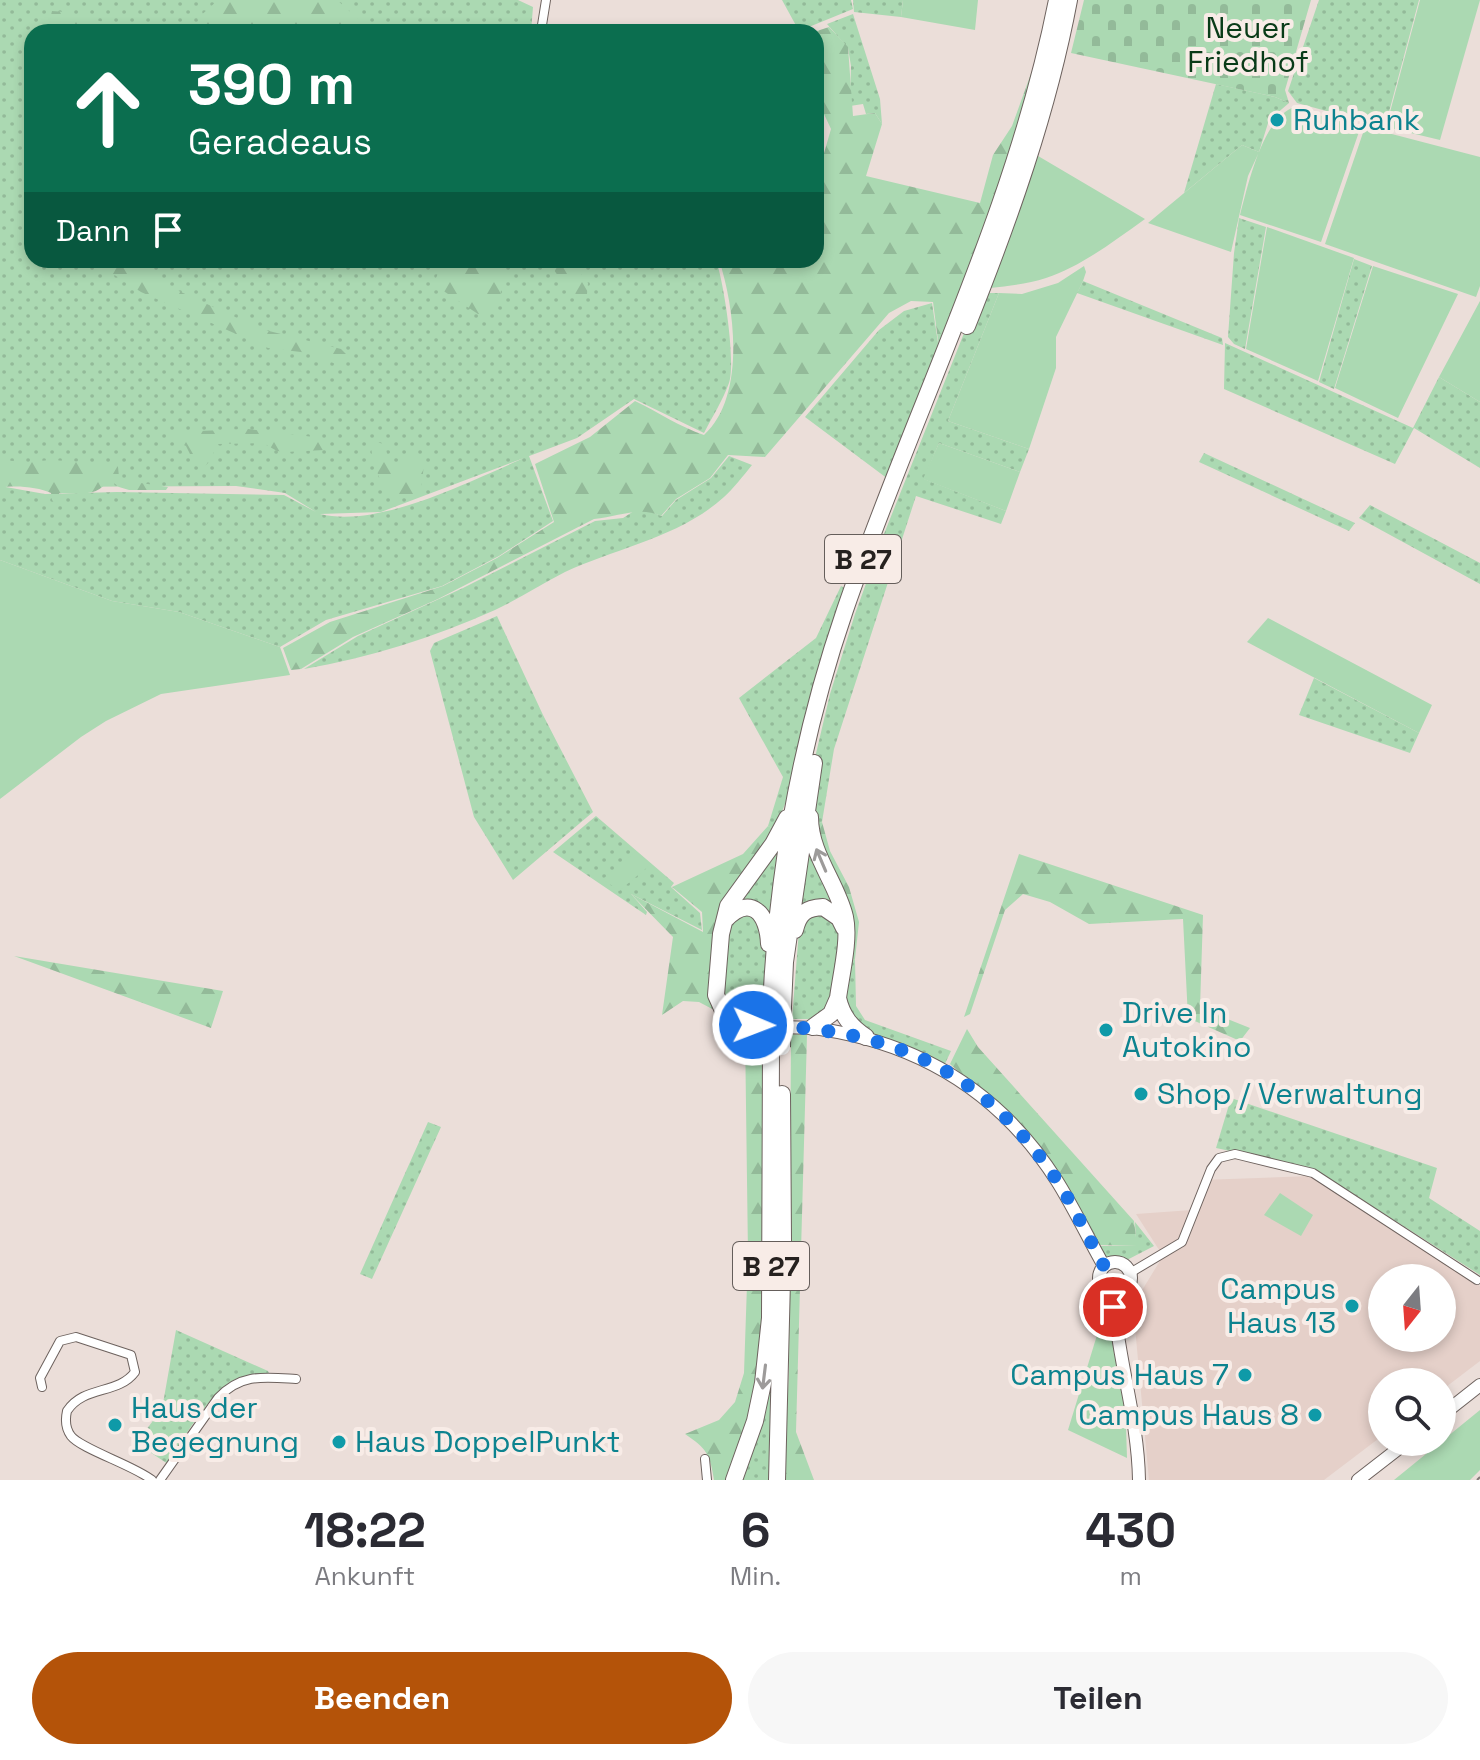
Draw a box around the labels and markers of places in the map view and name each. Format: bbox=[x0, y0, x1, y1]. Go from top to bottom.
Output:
place label: Ruhbank bbox=[1293, 100, 1420, 139]
marker: Ruhbank bbox=[1268, 111, 1286, 129]
place label: Drive In Autokino bbox=[1122, 993, 1251, 1066]
marker: Drive In Autokino bbox=[1097, 1021, 1115, 1039]
place label: Shop / Verwaltung bbox=[1157, 1074, 1422, 1113]
marker: Shop / Verwaltung bbox=[1132, 1085, 1150, 1103]
place label: Campus Haus 13 bbox=[1220, 1269, 1336, 1342]
pin bbox=[1079, 1273, 1147, 1341]
marker: Campus Haus 13 bbox=[1343, 1297, 1361, 1315]
place label: Campus Haus 7 bbox=[1010, 1355, 1229, 1394]
marker: Campus Haus 7 bbox=[1236, 1366, 1254, 1384]
place label: Haus der Begegnung bbox=[131, 1388, 299, 1461]
place label: Campus Haus 8 bbox=[1078, 1395, 1299, 1434]
marker: Campus Haus 8 bbox=[1306, 1406, 1324, 1424]
marker: Haus der Begegnung bbox=[106, 1416, 124, 1434]
place label: Haus DoppelPunkt bbox=[355, 1422, 620, 1461]
marker: Haus DoppelPunkt bbox=[330, 1433, 348, 1451]

